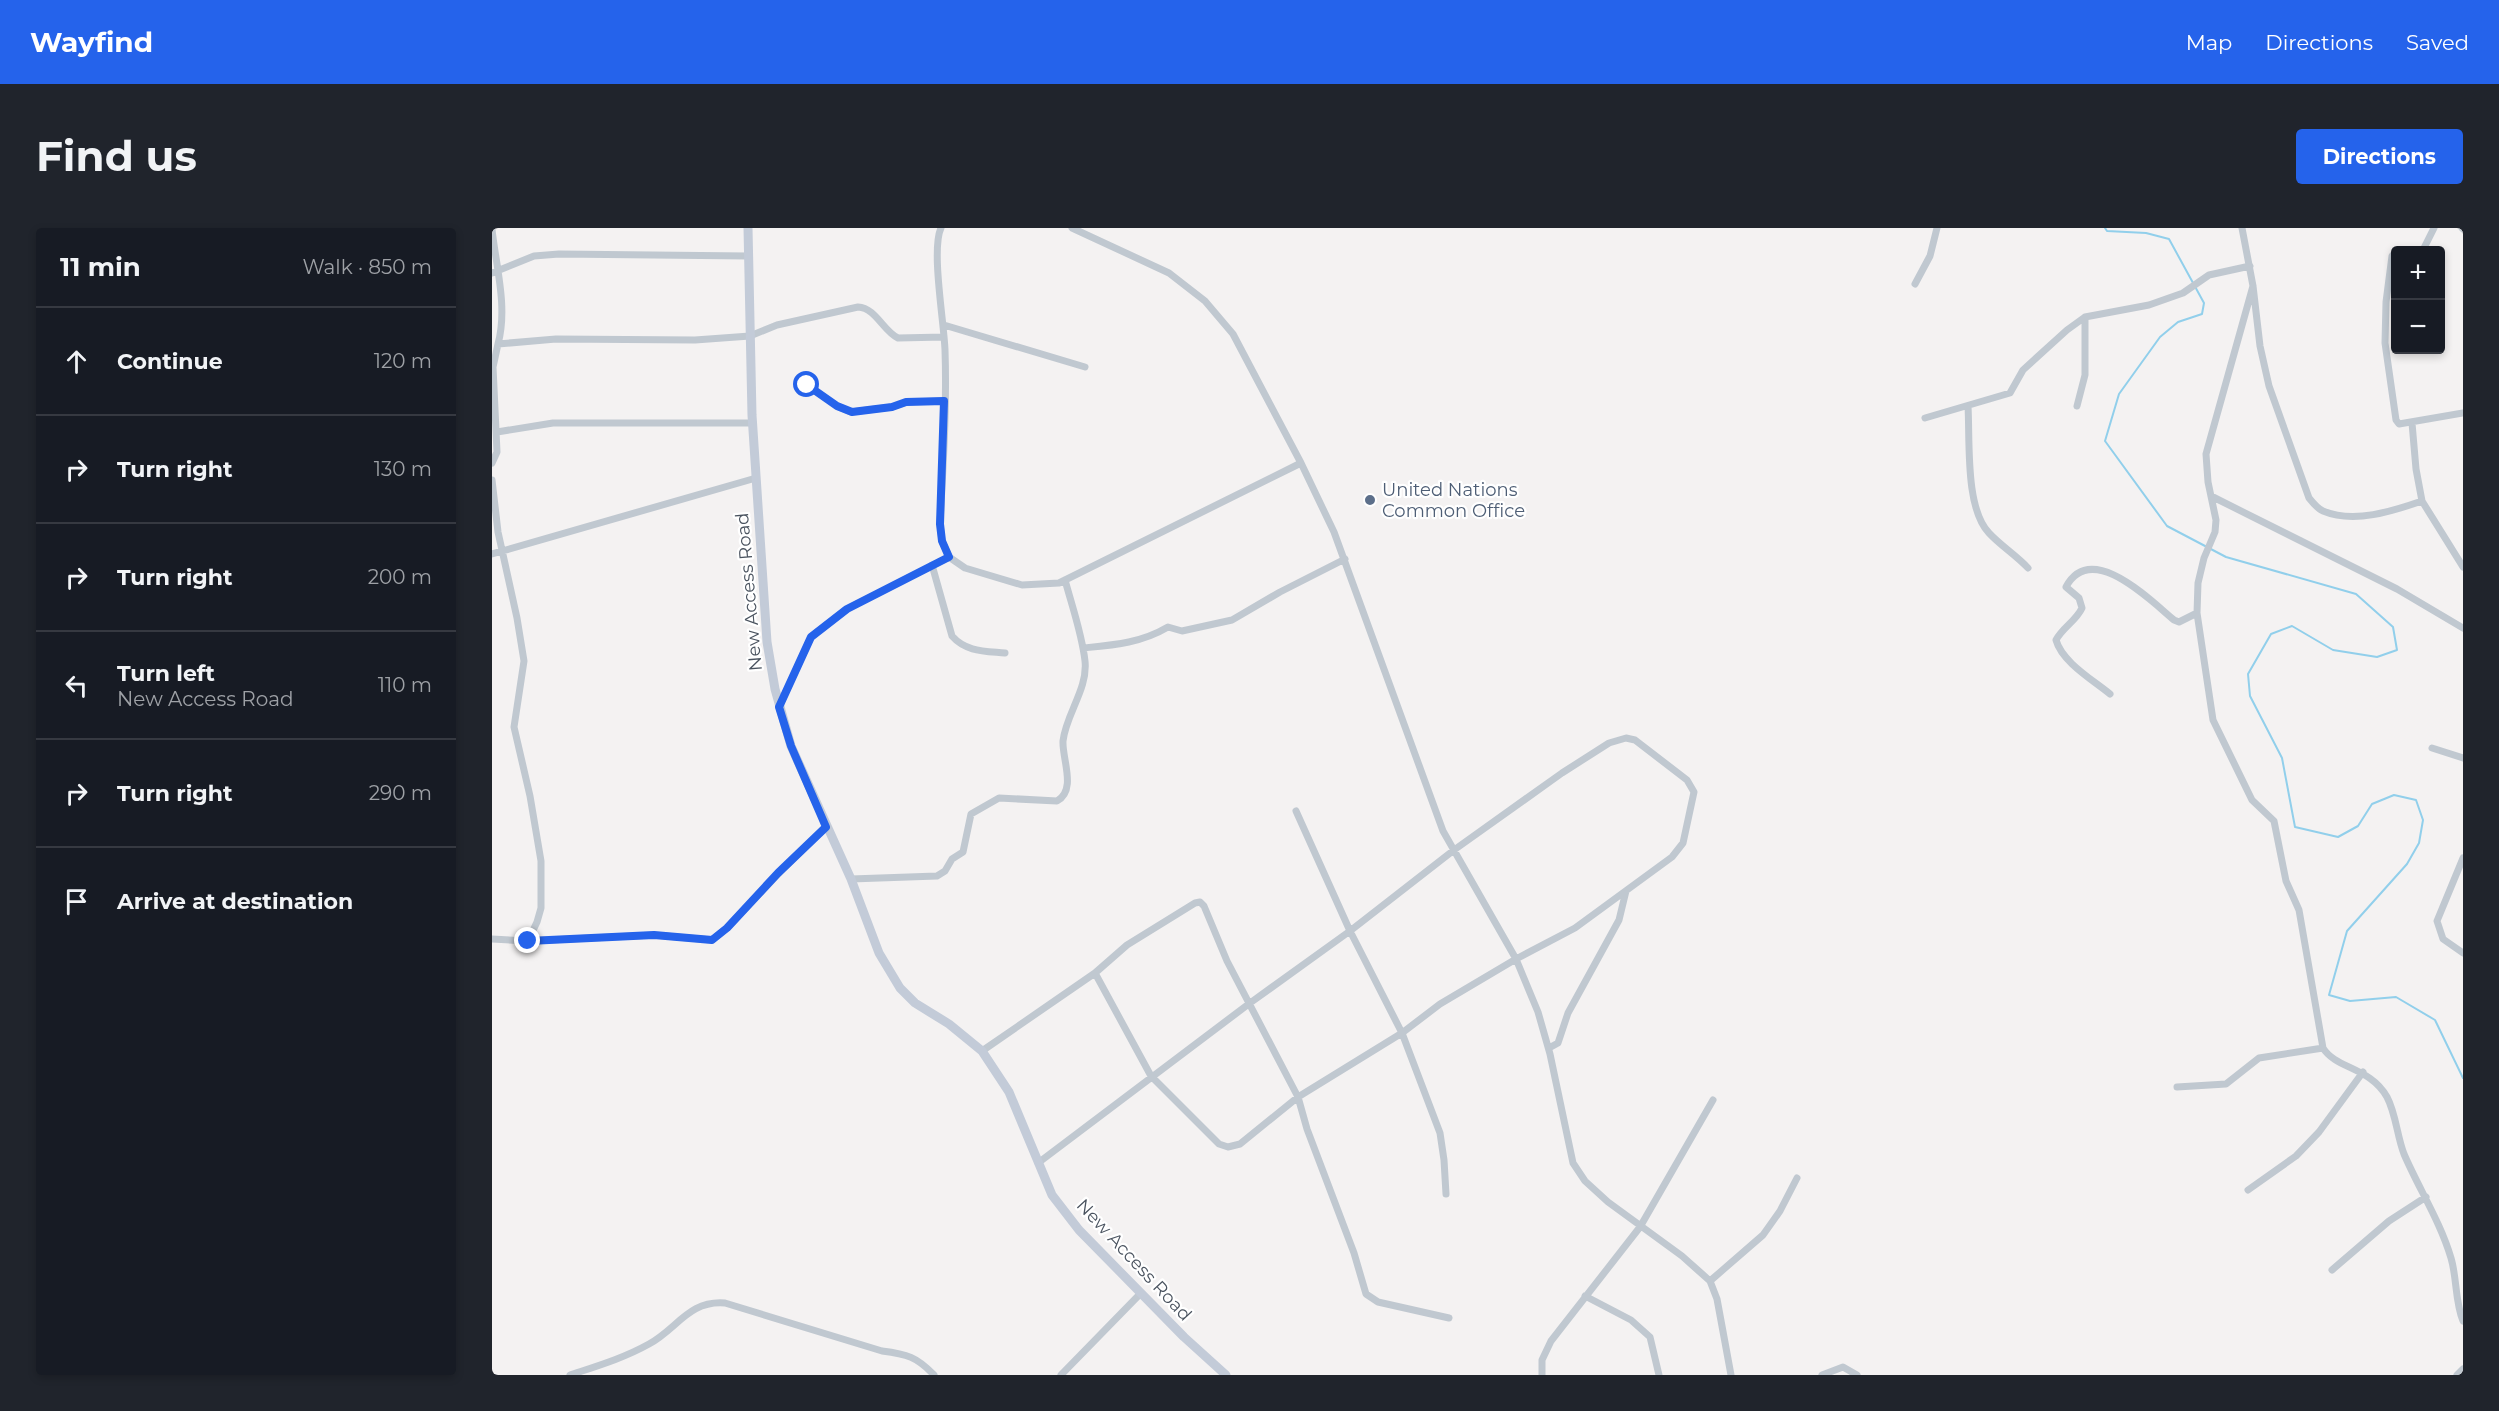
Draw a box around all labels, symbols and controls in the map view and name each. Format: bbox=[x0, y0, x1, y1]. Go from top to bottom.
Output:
text: Wayfind bbox=[30, 25, 153, 59]
text: Map bbox=[2186, 30, 2232, 55]
text: Directions bbox=[2265, 30, 2373, 55]
text: Saved bbox=[2406, 30, 2469, 55]
button: Directions bbox=[2296, 129, 2463, 184]
text: Find us bbox=[36, 130, 197, 182]
map controls bbox=[2391, 246, 2445, 354]
button: + bbox=[2391, 246, 2445, 300]
text: 11 min bbox=[60, 251, 141, 283]
text: Walk · 850 m bbox=[302, 255, 432, 279]
button: − bbox=[2391, 300, 2445, 354]
icon: ahead bbox=[60, 345, 93, 378]
text: Continue bbox=[117, 348, 223, 375]
text: 120 m bbox=[374, 349, 432, 373]
route start bbox=[793, 371, 819, 397]
icon: right bbox=[60, 453, 93, 486]
text: Turn right bbox=[117, 456, 232, 483]
text: 130 m bbox=[374, 457, 432, 481]
place label: United Nations Common Office bbox=[1382, 479, 1525, 522]
marker: United Nations Common Office bbox=[1363, 493, 1377, 507]
street label: New Access Road bbox=[731, 512, 767, 672]
icon: right bbox=[60, 561, 93, 594]
text: Turn right bbox=[117, 564, 232, 591]
text: 200 m bbox=[368, 565, 432, 589]
text: Turn left bbox=[117, 660, 215, 687]
icon: left bbox=[60, 669, 93, 702]
text: 110 m bbox=[378, 673, 432, 697]
text: New Access Road bbox=[117, 687, 294, 711]
icon: right bbox=[60, 777, 93, 810]
text: Turn right bbox=[117, 780, 232, 807]
text: 290 m bbox=[369, 781, 432, 805]
icon: arrive bbox=[60, 885, 93, 918]
text: Arrive at destination bbox=[117, 888, 353, 915]
route end bbox=[514, 927, 540, 953]
street label: New Access Road bbox=[1072, 1194, 1196, 1326]

